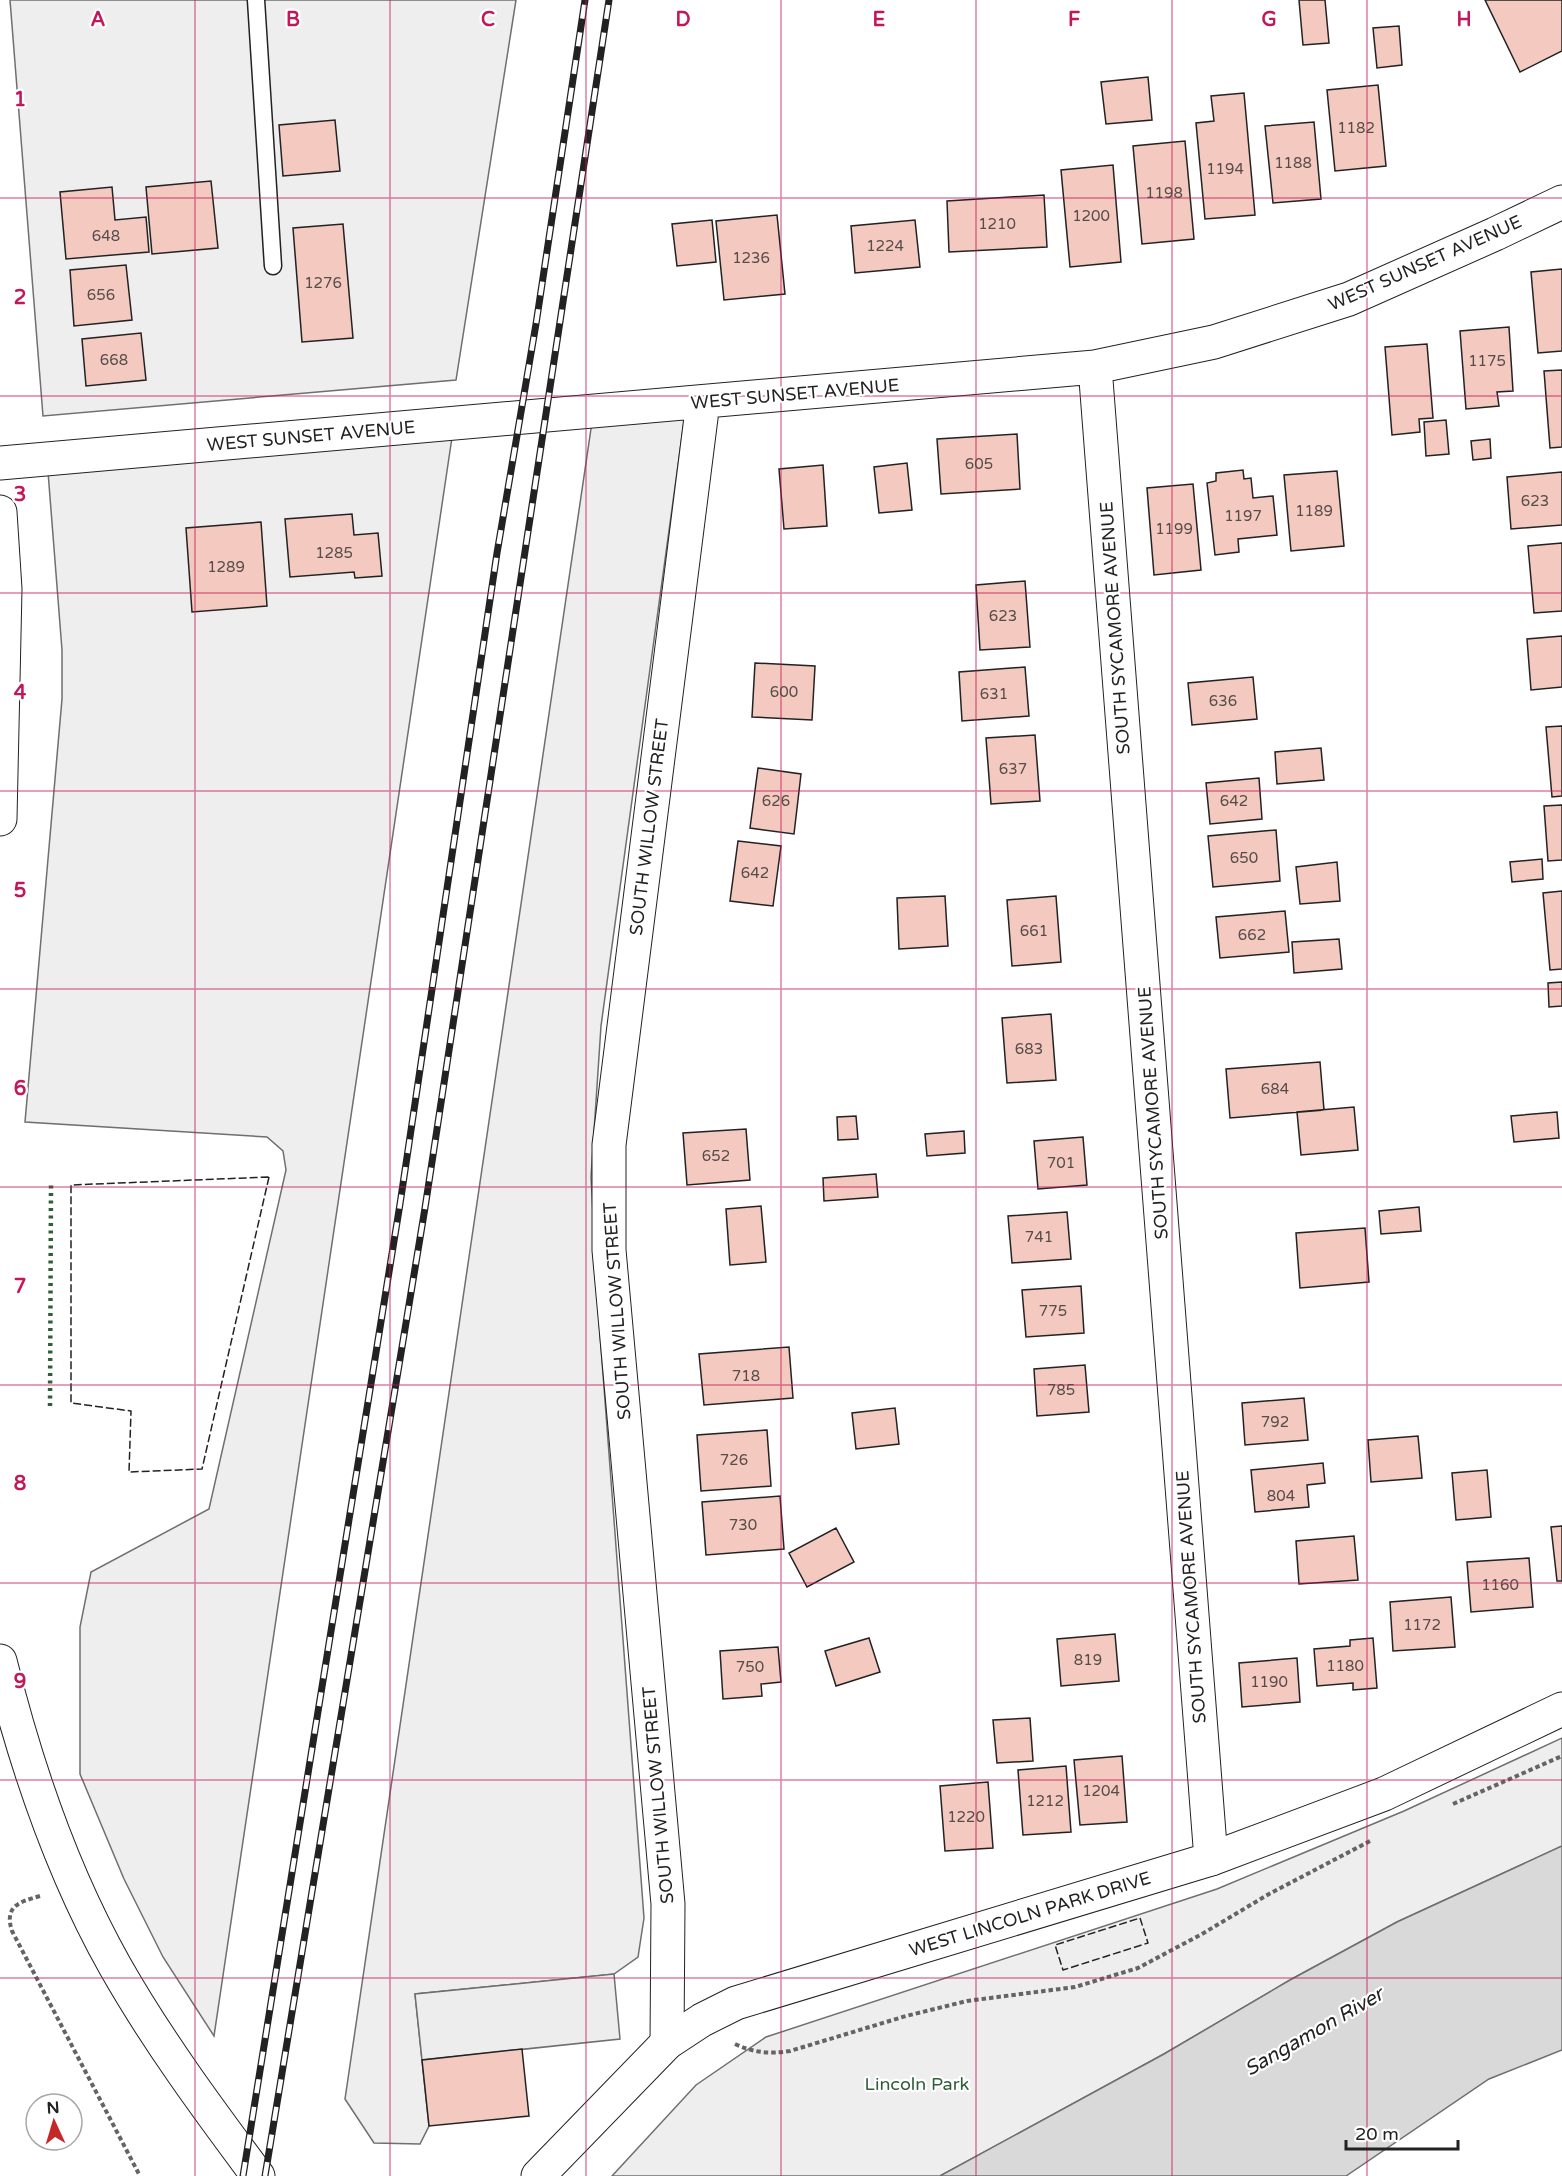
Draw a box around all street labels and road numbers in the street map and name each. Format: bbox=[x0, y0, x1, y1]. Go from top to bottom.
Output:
street label: WEST SUNSET AVENUE bbox=[1325, 210, 1525, 316]
street label: WEST SUNSET AVENUE bbox=[690, 374, 900, 414]
street label: WEST SUNSET AVENUE bbox=[206, 416, 416, 456]
street label: SOUTH SYCAMORE AVENUE bbox=[1095, 501, 1135, 755]
street label: SOUTH WILLOW STREET bbox=[625, 717, 673, 937]
street label: SOUTH SYCAMORE AVENUE bbox=[1133, 986, 1173, 1240]
street label: SOUTH WILLOW STREET bbox=[598, 1201, 636, 1421]
street label: SOUTH SYCAMORE AVENUE bbox=[1171, 1470, 1211, 1724]
street label: SOUTH WILLOW STREET bbox=[638, 1685, 678, 1905]
street label: WEST LINCOLN PARK DRIVE bbox=[906, 1867, 1154, 1961]

